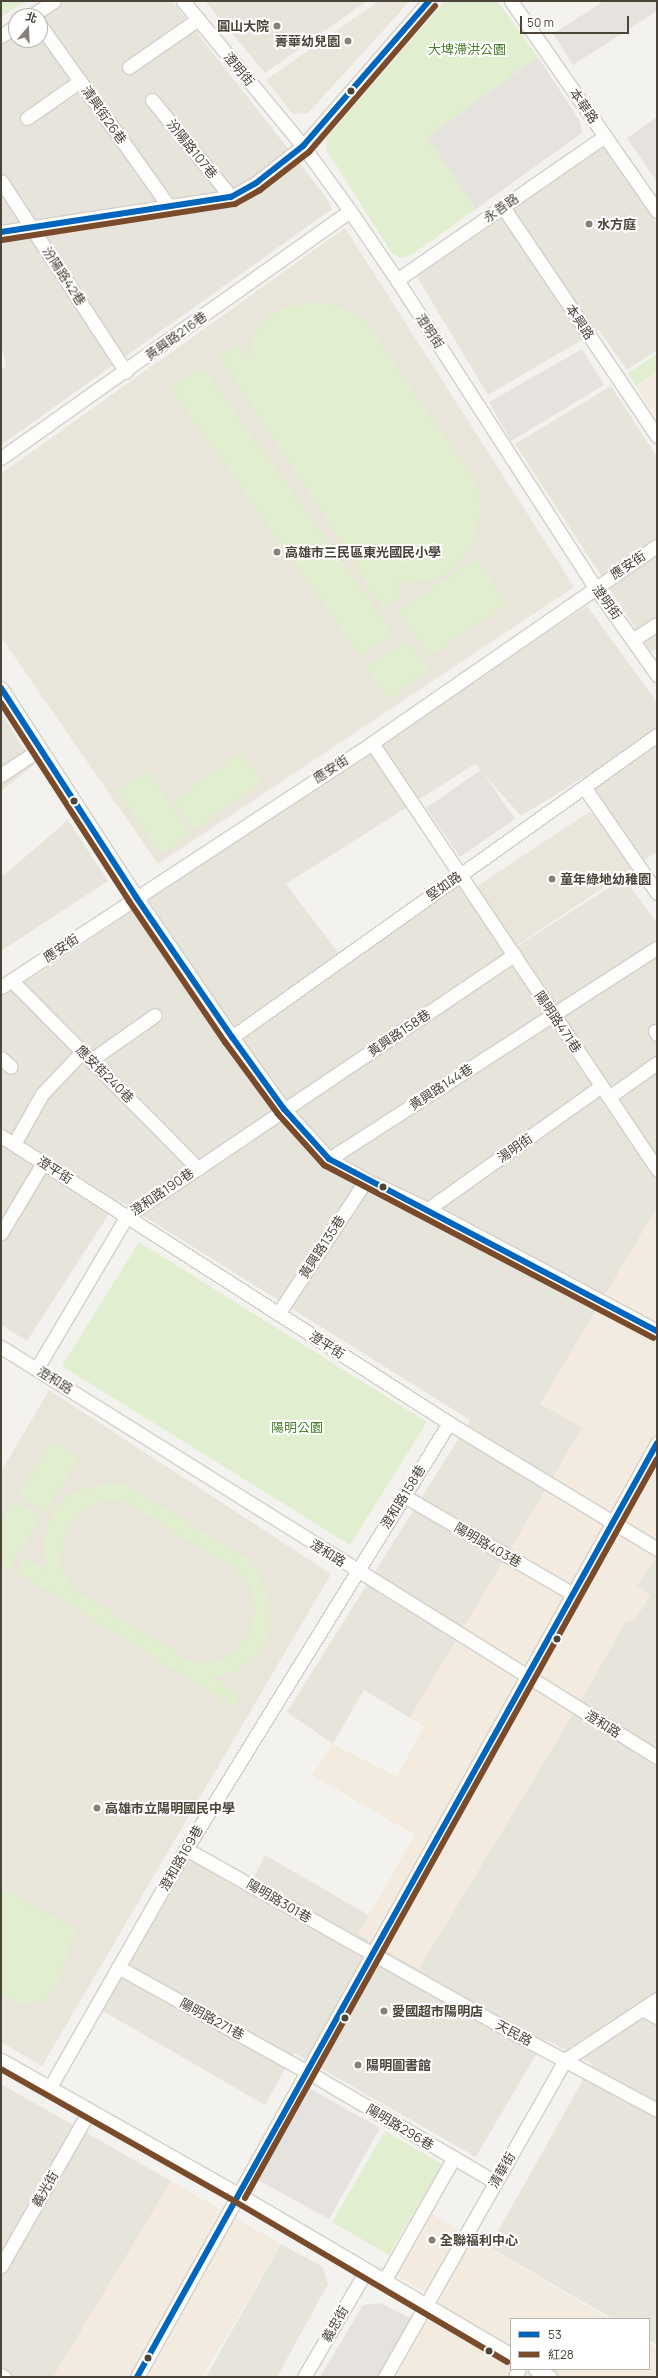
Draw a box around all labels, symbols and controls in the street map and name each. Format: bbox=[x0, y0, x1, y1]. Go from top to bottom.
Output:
north arrow bbox=[8, 8, 48, 48]
text: 北 bbox=[24, 8, 39, 26]
scale bar bbox=[522, 8, 631, 34]
text: 50 m bbox=[527, 14, 554, 31]
place label: 圓山大院 bbox=[217, 18, 269, 34]
marker: 圓山大院 bbox=[272, 21, 282, 31]
place label: 菁華幼兒園 bbox=[275, 33, 340, 49]
marker: 菁華幼兒園 bbox=[343, 36, 353, 46]
park label: 大埤滯洪公園 bbox=[428, 41, 506, 57]
street label: 澄明街 bbox=[220, 49, 258, 89]
street label: 清興街26巷 bbox=[78, 83, 130, 147]
unlabelled marker bbox=[346, 86, 356, 96]
street label: 本華路 bbox=[566, 86, 602, 126]
street label: 汾陽路107巷 bbox=[163, 116, 221, 182]
street label: 永善路 bbox=[481, 190, 521, 226]
place label: 水方庭 bbox=[597, 216, 636, 232]
marker: 水方庭 bbox=[584, 219, 594, 229]
street label: 汾陽路42巷 bbox=[39, 244, 89, 308]
street label: 本興路 bbox=[563, 301, 597, 343]
street label: 黃興路216巷 bbox=[142, 308, 210, 364]
street label: 澄明街 bbox=[413, 310, 447, 352]
place label: 高雄市三民區東光國民小學 bbox=[285, 544, 441, 560]
marker: 高雄市三民區東光國民小學 bbox=[272, 547, 282, 557]
street label: 應安街 bbox=[607, 548, 649, 582]
street label: 澄明街 bbox=[589, 582, 625, 622]
street label: 應安街 bbox=[310, 752, 352, 786]
unlabelled marker bbox=[69, 796, 79, 806]
street label: 堅如路 bbox=[424, 868, 464, 904]
place label: 童年綠地幼稚園 bbox=[560, 871, 651, 887]
marker: 童年綠地幼稚園 bbox=[547, 874, 557, 884]
street label: 應安街 bbox=[40, 931, 82, 965]
street label: 陽明路471巷 bbox=[532, 988, 584, 1056]
street label: 黃興路158巷 bbox=[365, 1006, 433, 1060]
street label: 應安街240巷 bbox=[73, 1042, 137, 1106]
street label: 黃興路144巷 bbox=[406, 1061, 476, 1113]
street label: 湯明街 bbox=[495, 1130, 535, 1166]
street label: 澄平街 bbox=[34, 1153, 76, 1187]
street label: 澄和路190巷 bbox=[127, 1165, 197, 1219]
unlabelled marker bbox=[378, 1182, 388, 1192]
street label: 黃興路135巷 bbox=[296, 1213, 348, 1281]
street label: 澄平街 bbox=[306, 1328, 348, 1362]
street label: 澄和路 bbox=[34, 1363, 76, 1397]
park label: 陽明公園 bbox=[271, 1419, 323, 1435]
street label: 澄和路158巷 bbox=[377, 1462, 429, 1532]
street label: 陽明路403巷 bbox=[452, 1520, 524, 1570]
street label: 澄和路 bbox=[307, 1536, 349, 1570]
unlabelled marker bbox=[552, 1634, 562, 1644]
street label: 澄和路 bbox=[582, 1707, 624, 1741]
place label: 高雄市立陽明國民中學 bbox=[105, 1800, 235, 1816]
marker: 高雄市立陽明國民中學 bbox=[92, 1803, 102, 1813]
street label: 澄和路169巷 bbox=[156, 1822, 206, 1894]
street label: 陽明路301巷 bbox=[244, 1876, 314, 1926]
street label: 陽明路271巷 bbox=[177, 1995, 247, 2043]
place label: 愛國超市陽明店 bbox=[392, 2003, 483, 2019]
marker: 愛國超市陽明店 bbox=[379, 2006, 389, 2016]
unlabelled marker bbox=[340, 2013, 350, 2023]
street label: 天民路 bbox=[493, 2017, 535, 2049]
place label: 陽明圖書館 bbox=[366, 2057, 431, 2073]
marker: 陽明圖書館 bbox=[353, 2060, 363, 2070]
street label: 陽明路296巷 bbox=[364, 2101, 436, 2153]
street label: 清華街 bbox=[485, 2149, 519, 2191]
street label: 義光街 bbox=[28, 2168, 62, 2210]
place label: 全聯福利中心 bbox=[440, 2232, 518, 2248]
marker: 全聯福利中心 bbox=[427, 2235, 437, 2245]
street label: 義忠街 bbox=[318, 2303, 352, 2345]
legend bbox=[510, 2318, 650, 2370]
text: 53 bbox=[548, 2326, 562, 2343]
unlabelled marker bbox=[484, 2346, 494, 2356]
text: 紅28 bbox=[548, 2346, 574, 2363]
unlabelled marker bbox=[143, 2353, 153, 2363]

